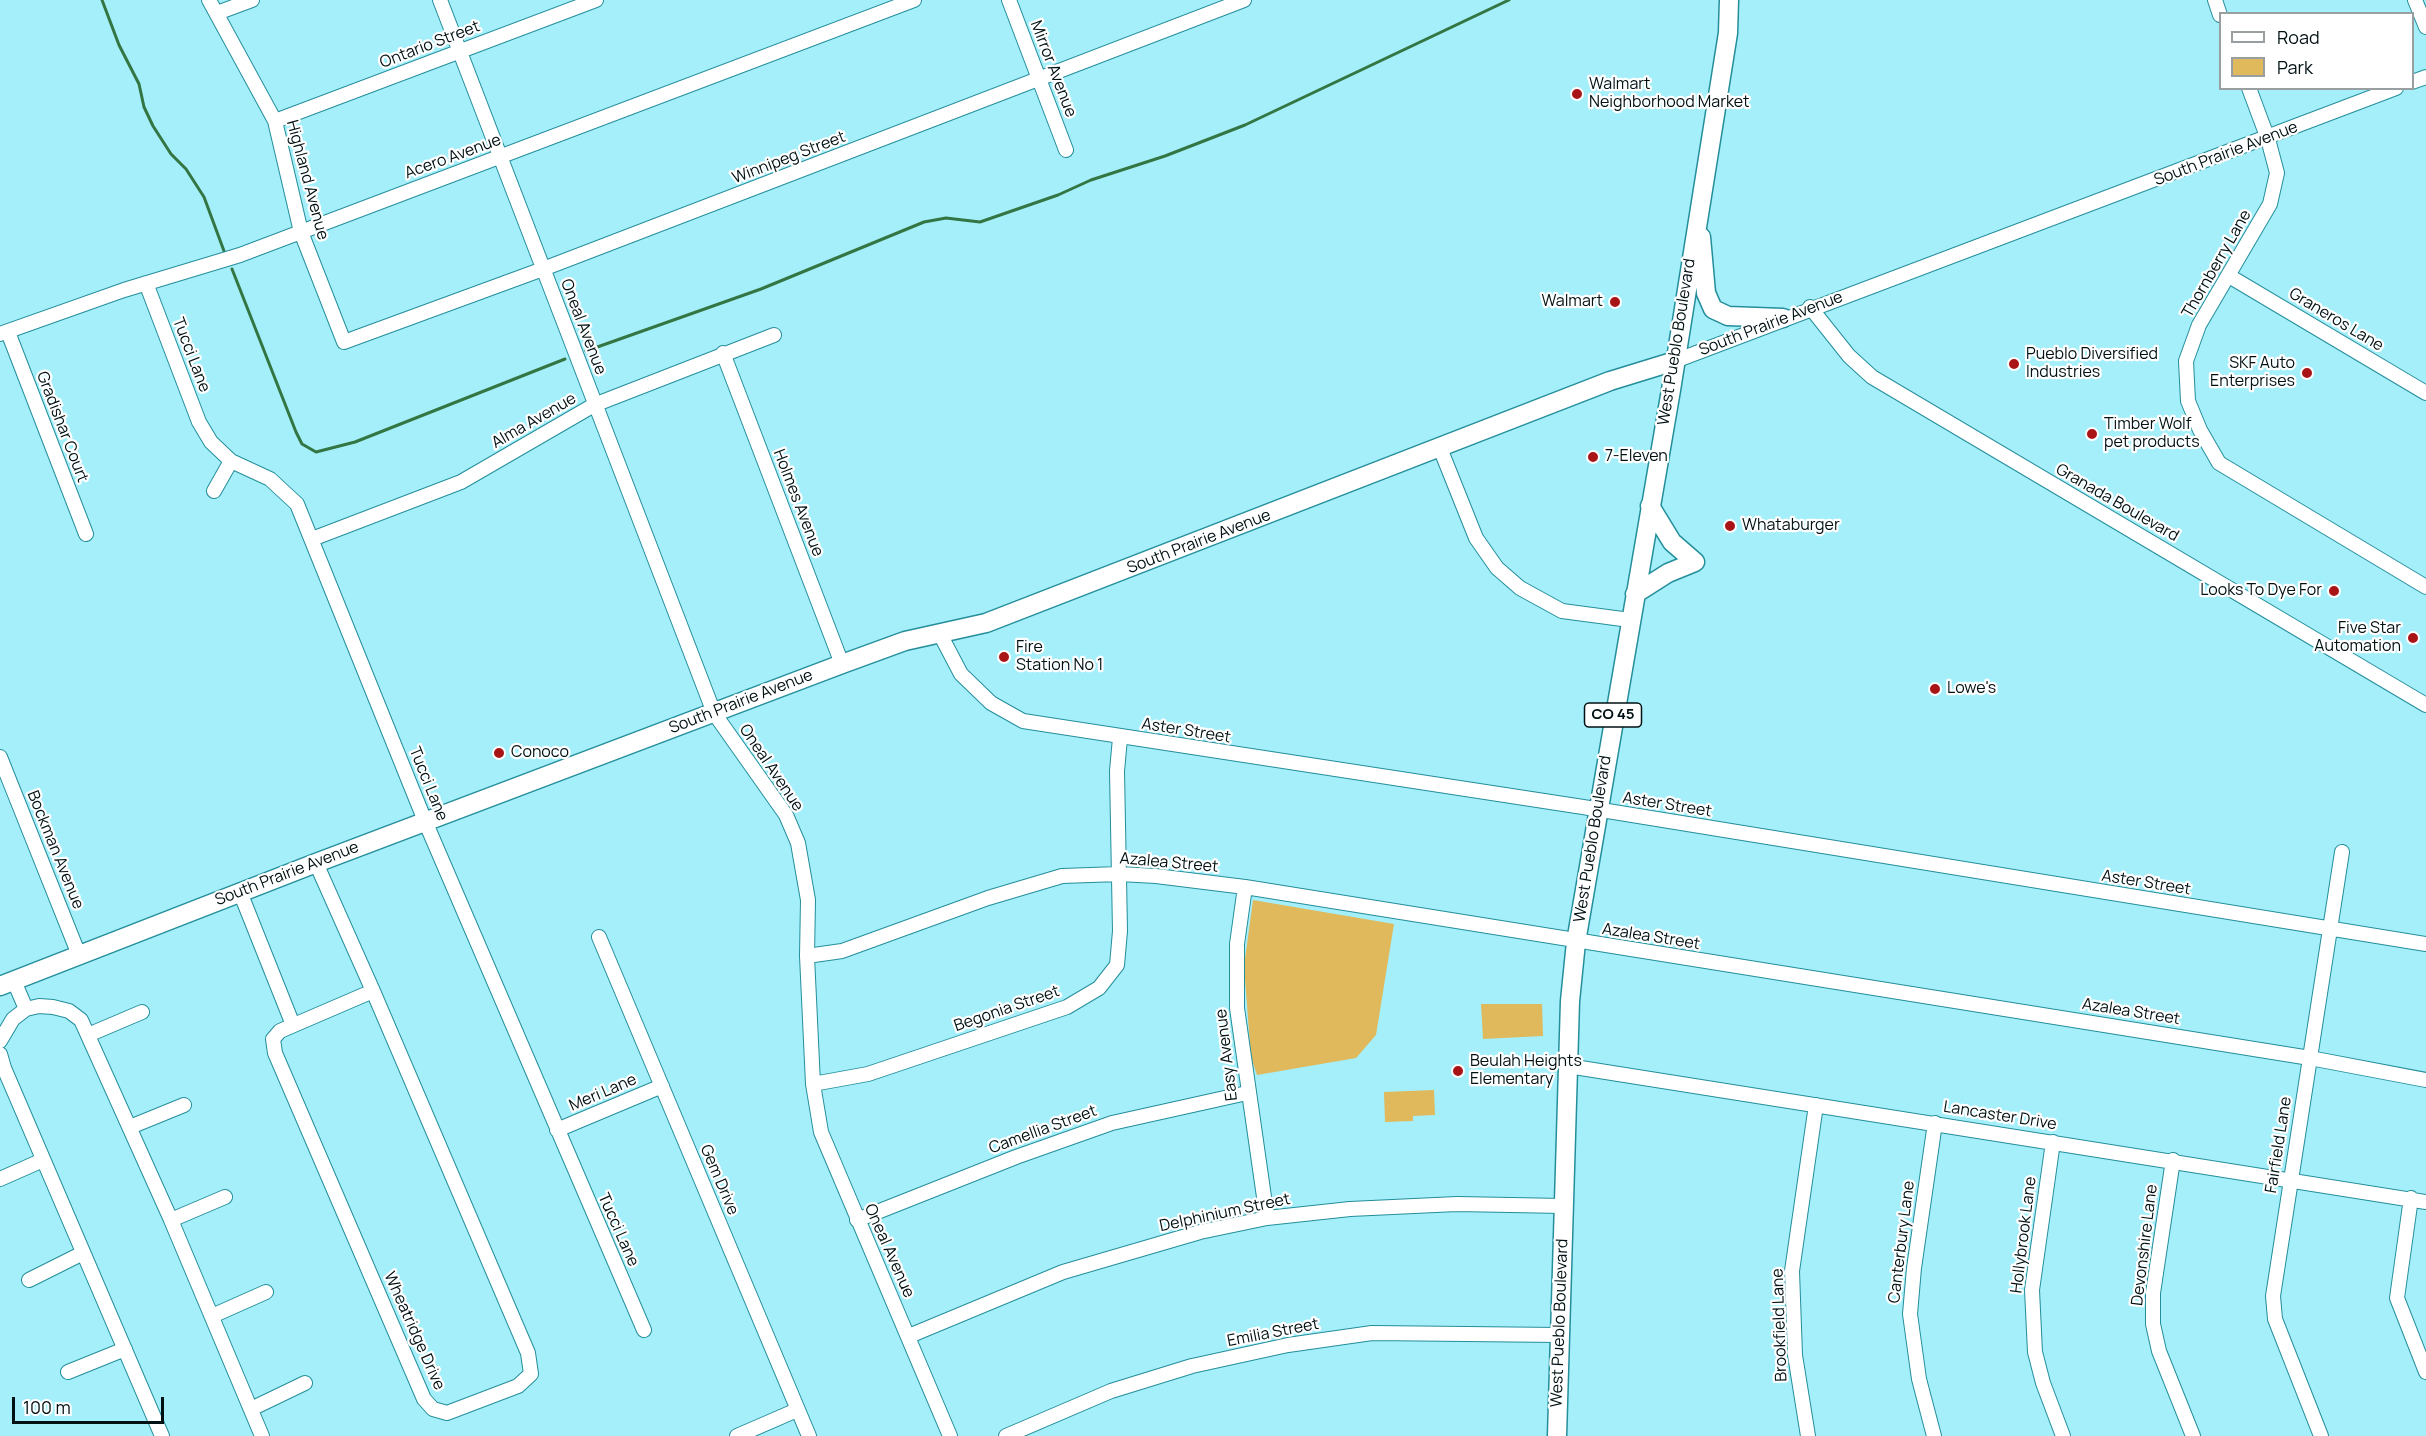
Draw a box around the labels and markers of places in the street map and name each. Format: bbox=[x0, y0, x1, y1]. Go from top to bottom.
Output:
place label: Walmart Neighborhood Market bbox=[1589, 75, 1749, 113]
marker: Walmart Neighborhood Market bbox=[1570, 87, 1584, 101]
place label: Walmart bbox=[1541, 292, 1603, 312]
marker: Walmart bbox=[1608, 295, 1622, 309]
place label: Pueblo Diversified Industries bbox=[2026, 345, 2158, 383]
place label: SKF Auto Enterprises bbox=[2210, 354, 2295, 392]
marker: Pueblo Diversified Industries bbox=[2007, 357, 2021, 371]
marker: SKF Auto Enterprises bbox=[2300, 366, 2314, 380]
place label: Timber Wolf pet products bbox=[2104, 415, 2200, 453]
marker: Timber Wolf pet products bbox=[2085, 427, 2099, 441]
place label: 7-Eleven bbox=[1605, 447, 1668, 467]
marker: 7-Eleven bbox=[1586, 450, 1600, 464]
place label: Whataburger bbox=[1742, 516, 1840, 536]
marker: Whataburger bbox=[1723, 519, 1737, 533]
place label: Looks To Dye For bbox=[2200, 581, 2322, 601]
marker: Looks To Dye For bbox=[2327, 584, 2341, 598]
place label: Five Star Automation bbox=[2314, 619, 2401, 657]
marker: Five Star Automation bbox=[2406, 631, 2420, 645]
place label: Fire Station No 1 bbox=[1016, 638, 1103, 676]
marker: Fire Station No 1 bbox=[997, 650, 1011, 664]
place label: Lowe's bbox=[1947, 679, 1996, 699]
marker: Lowe's bbox=[1928, 682, 1942, 696]
place label: Conoco bbox=[511, 743, 569, 763]
marker: Conoco bbox=[492, 746, 506, 760]
place label: Beulah Heights Elementary bbox=[1470, 1052, 1582, 1090]
marker: Beulah Heights Elementary bbox=[1451, 1064, 1465, 1078]

